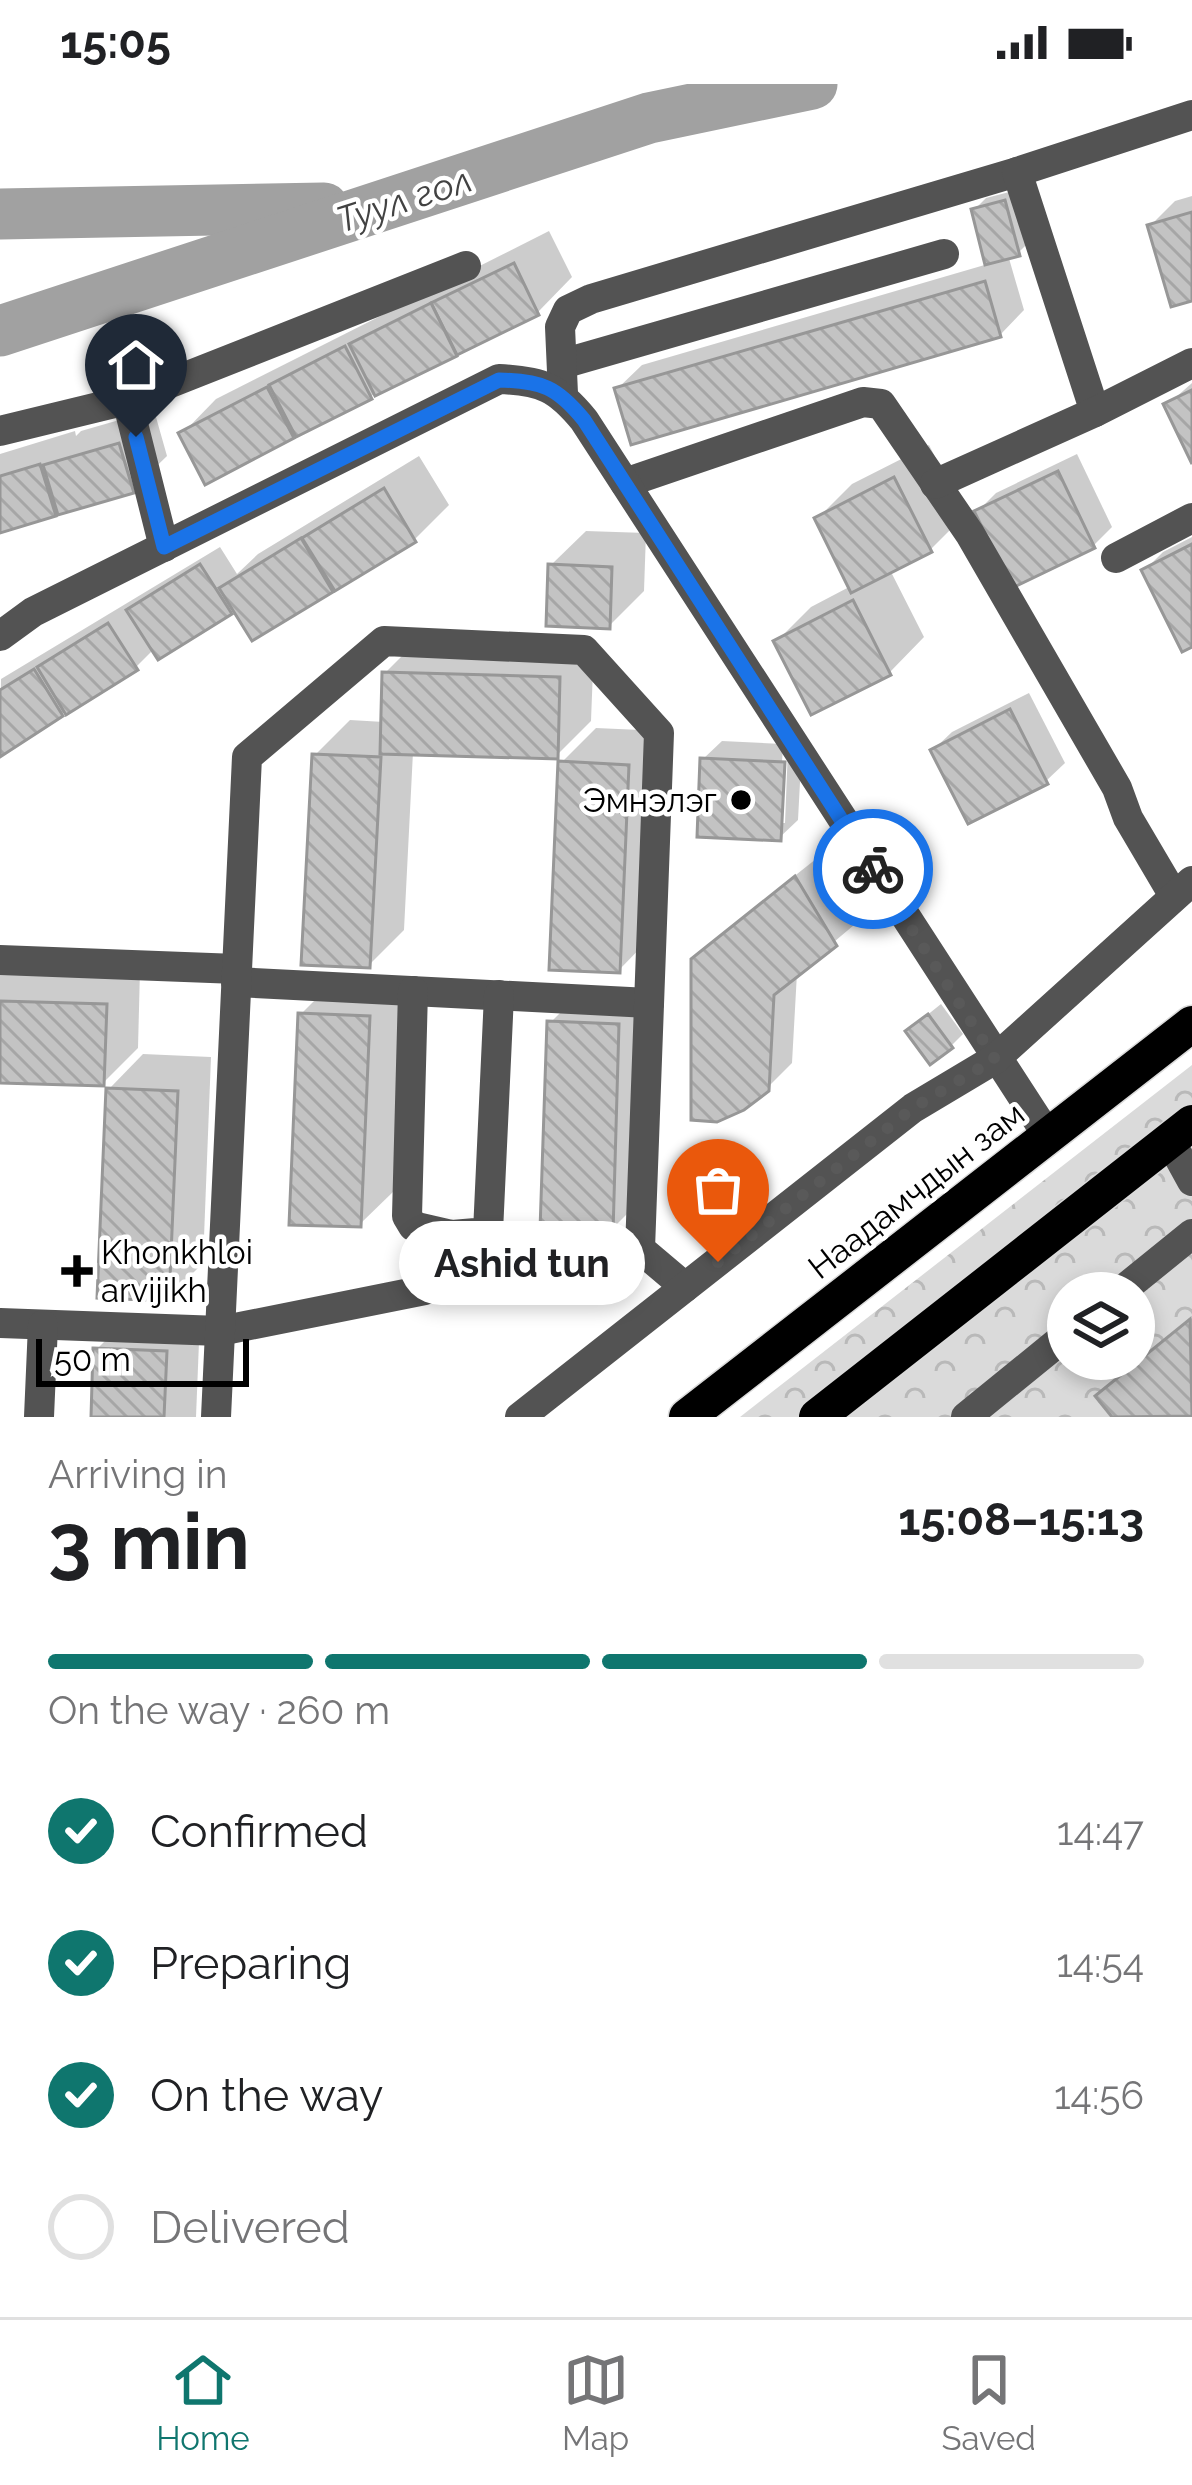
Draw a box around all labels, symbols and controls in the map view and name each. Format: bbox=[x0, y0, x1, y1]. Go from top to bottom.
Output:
text: 15:05 bbox=[60, 16, 171, 69]
water label: Туул гол bbox=[331, 157, 477, 241]
pin bbox=[85, 314, 187, 437]
icon: home bbox=[103, 332, 169, 398]
place label: Эмнэлэг bbox=[582, 781, 717, 820]
marker: Эмнэлэг bbox=[728, 787, 754, 813]
courier bbox=[813, 809, 933, 929]
icon: bike bbox=[840, 836, 906, 902]
street label: Наадамчдын зам bbox=[801, 1094, 1032, 1287]
pin bbox=[667, 1139, 769, 1262]
icon: bag bbox=[685, 1157, 751, 1223]
callout: Ashid tun bbox=[400, 1220, 646, 1304]
place label: Khonkhloi arvijikh bbox=[101, 1233, 253, 1310]
text: Ashid tun bbox=[434, 1240, 610, 1286]
marker: Khonkhloi arvijikh bbox=[64, 1258, 90, 1284]
map controls bbox=[1047, 1272, 1155, 1380]
button: layers bbox=[1047, 1272, 1155, 1380]
scale bar bbox=[36, 1333, 249, 1386]
text: 50 m bbox=[54, 1340, 131, 1379]
text: Arriving in bbox=[48, 1451, 228, 1497]
text: 15:08–15:13 bbox=[898, 1493, 1144, 1546]
text: 3 min bbox=[48, 1496, 250, 1587]
text: On the way · 260 m bbox=[48, 1687, 390, 1733]
icon: check bbox=[48, 1798, 114, 1864]
text: Confirmed bbox=[150, 1805, 368, 1858]
text: 14:47 bbox=[1057, 1808, 1144, 1854]
icon: check bbox=[48, 1930, 114, 1996]
text: Preparing bbox=[150, 1937, 351, 1990]
text: 14:54 bbox=[1056, 1940, 1144, 1986]
icon: check bbox=[48, 2062, 114, 2128]
text: On the way bbox=[150, 2069, 384, 2122]
text: 14:56 bbox=[1054, 2072, 1144, 2118]
text: Delivered bbox=[150, 2201, 350, 2254]
tab: Home bbox=[156, 2347, 250, 2458]
tab: Map bbox=[562, 2347, 629, 2458]
tab: Saved bbox=[941, 2347, 1036, 2458]

